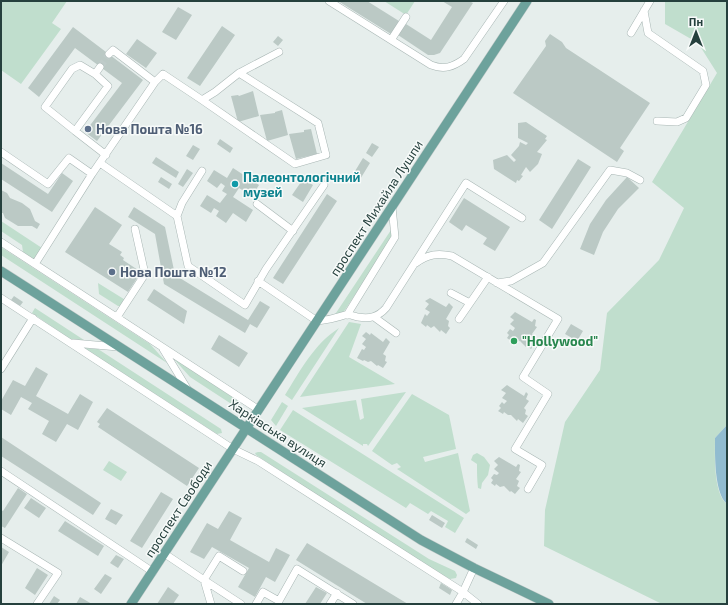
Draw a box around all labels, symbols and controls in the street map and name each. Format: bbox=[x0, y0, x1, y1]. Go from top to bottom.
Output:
north arrow bbox=[676, 12, 716, 52]
text: Пн bbox=[689, 15, 703, 28]
place label: Нова Пошта №16 bbox=[96, 121, 203, 137]
marker: Нова Пошта №16 bbox=[83, 124, 93, 134]
street label: проспект Михайла Лушпи bbox=[326, 137, 426, 279]
place label: Палеонтологічний музей bbox=[243, 169, 361, 200]
marker: Палеонтологічний музей bbox=[230, 179, 240, 189]
place label: Нова Пошта №12 bbox=[120, 264, 227, 280]
marker: Нова Пошта №12 bbox=[107, 267, 117, 277]
place label: "Hollywood" bbox=[522, 333, 598, 349]
marker: "Hollywood" bbox=[509, 336, 519, 346]
street label: Харківська вулиця bbox=[226, 395, 330, 471]
street label: проспект Свободи bbox=[141, 458, 215, 560]

